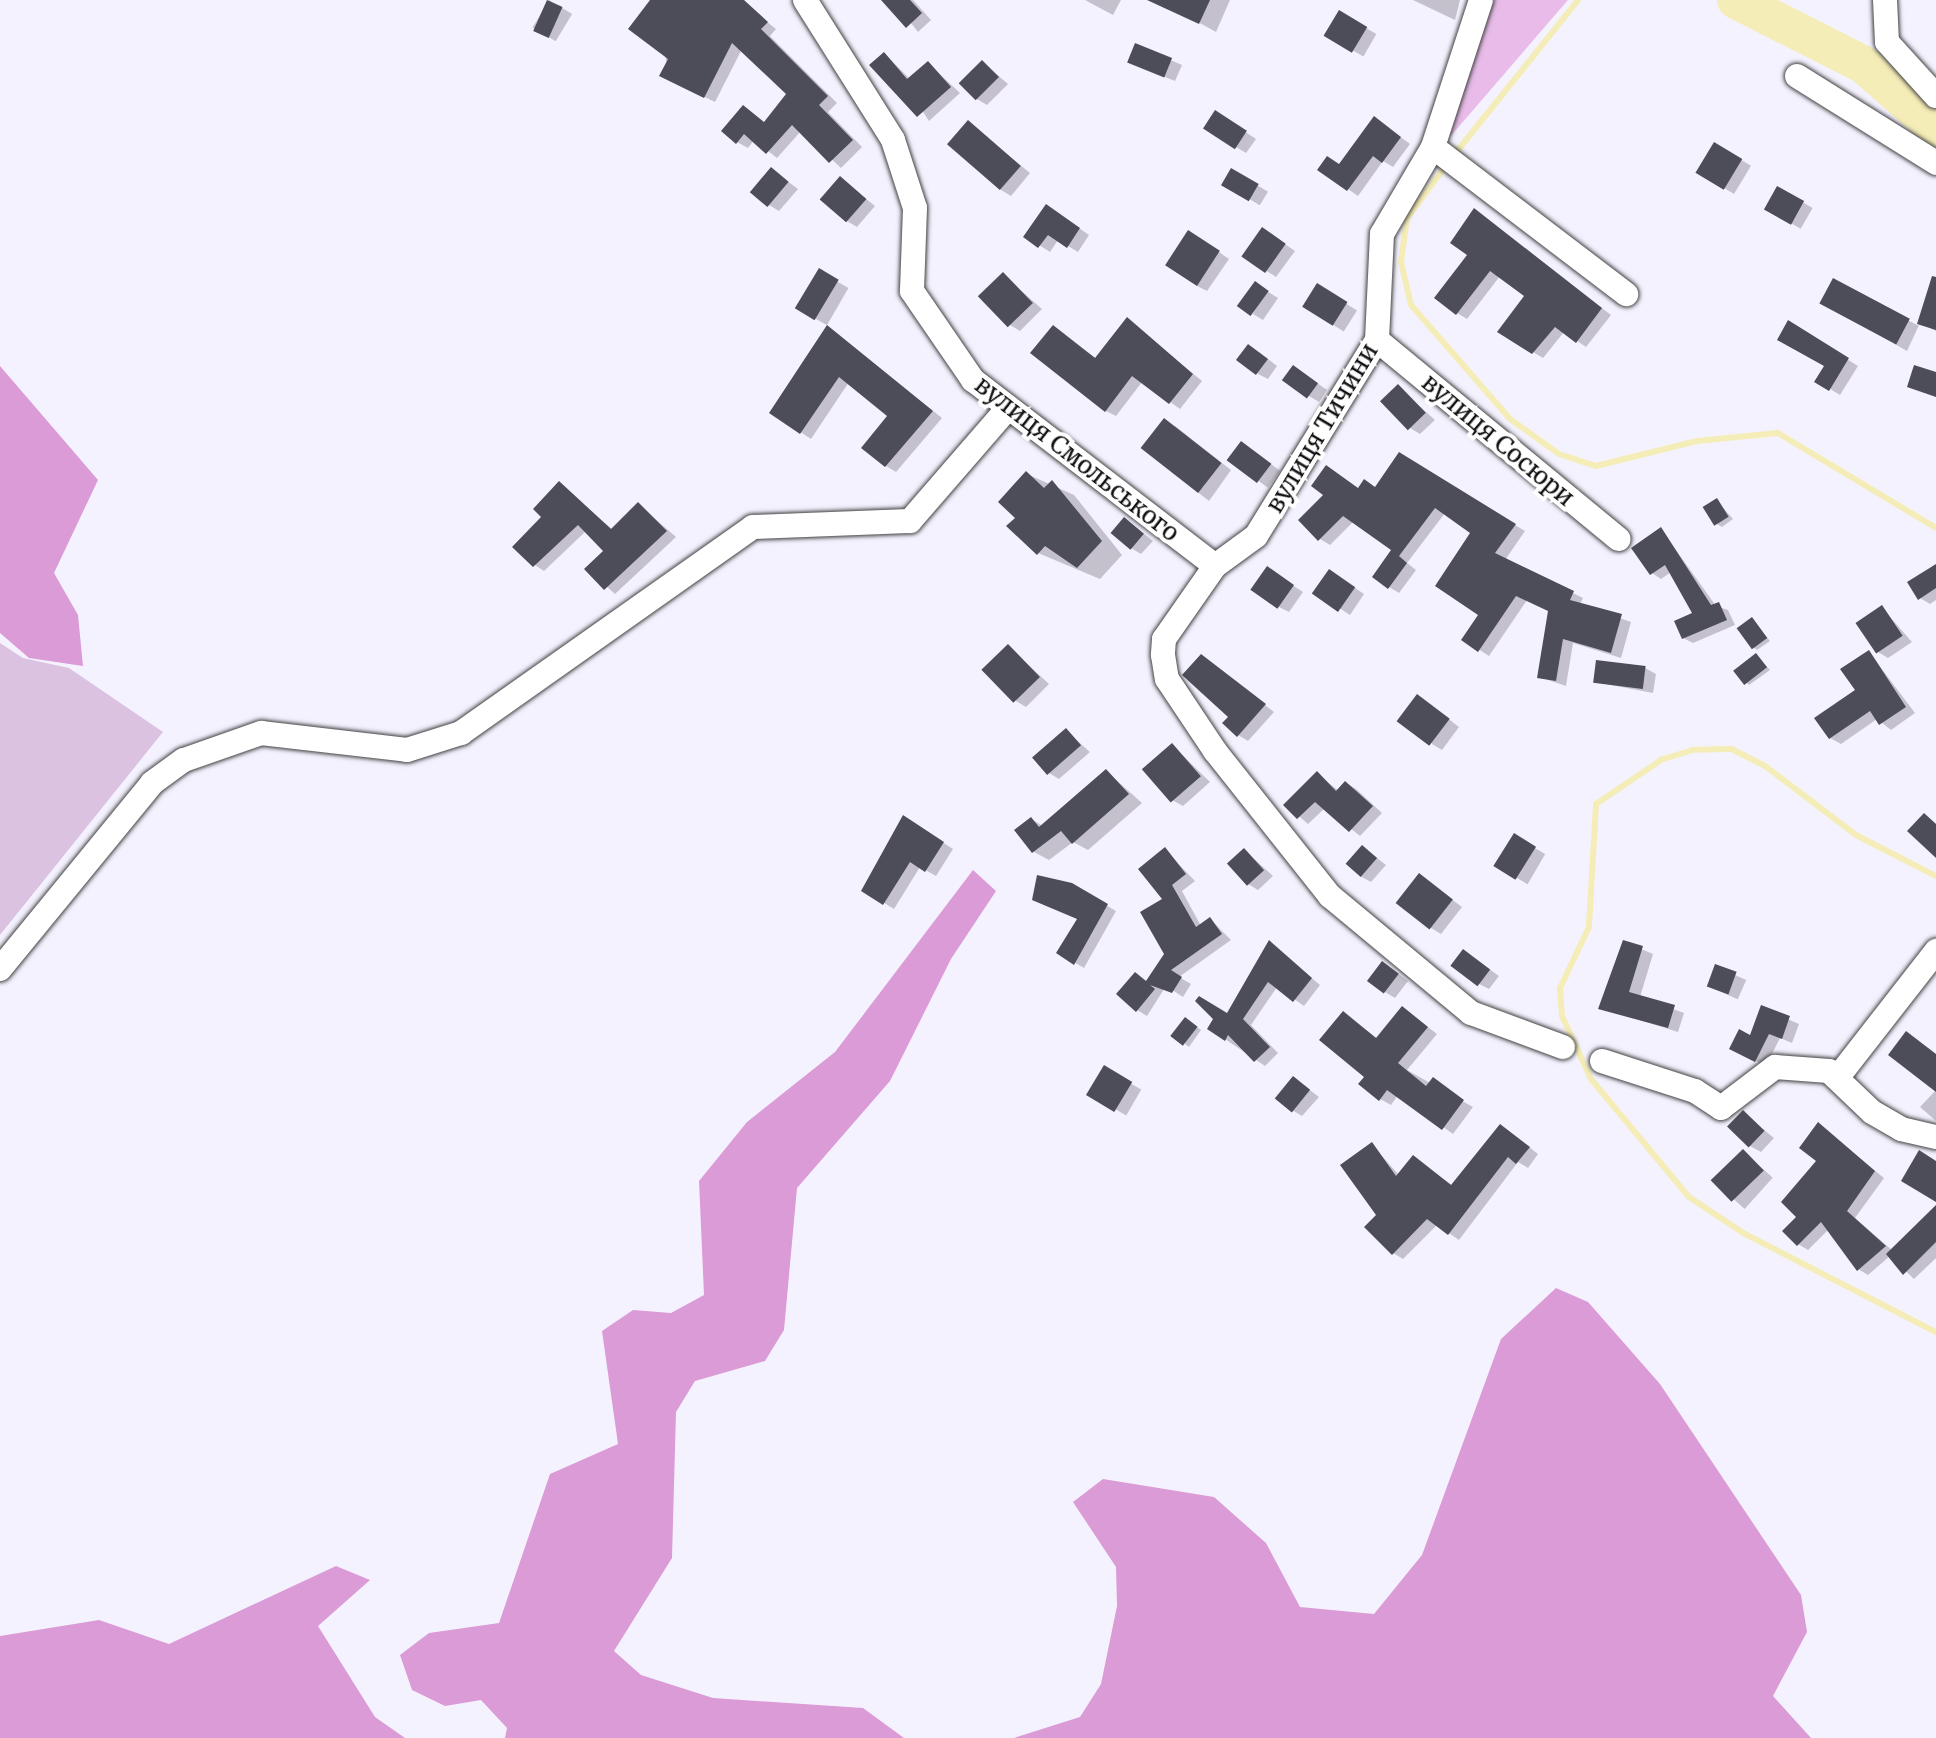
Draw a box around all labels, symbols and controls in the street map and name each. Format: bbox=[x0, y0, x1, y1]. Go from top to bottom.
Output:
street label: вулиця Тичини bbox=[1260, 338, 1384, 518]
street label: вулиця Сосюри bbox=[1416, 368, 1580, 512]
street label: вулиця Смольського bbox=[969, 370, 1185, 548]

